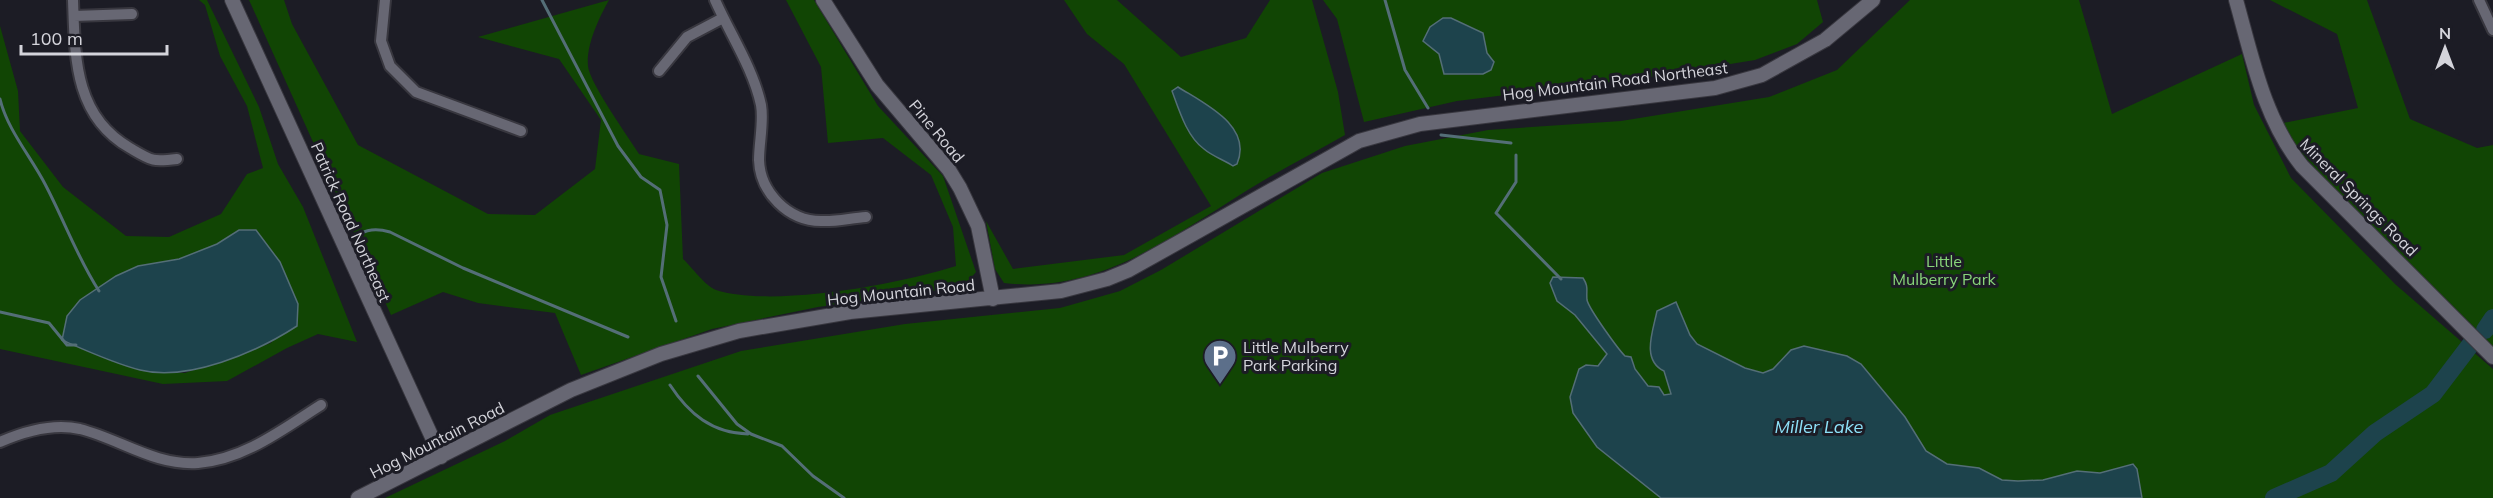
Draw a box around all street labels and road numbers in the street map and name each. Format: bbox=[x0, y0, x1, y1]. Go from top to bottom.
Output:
street label: Hog Mountain Road Northeast bbox=[1501, 57, 1729, 105]
street label: Pine Road bbox=[905, 96, 969, 166]
street label: Mineral Springs Road bbox=[2296, 134, 2422, 260]
street label: Patrick Road Northeast bbox=[307, 139, 395, 305]
street label: Hog Mountain Road bbox=[826, 274, 976, 310]
street label: Hog Mountain Road bbox=[366, 397, 508, 483]

